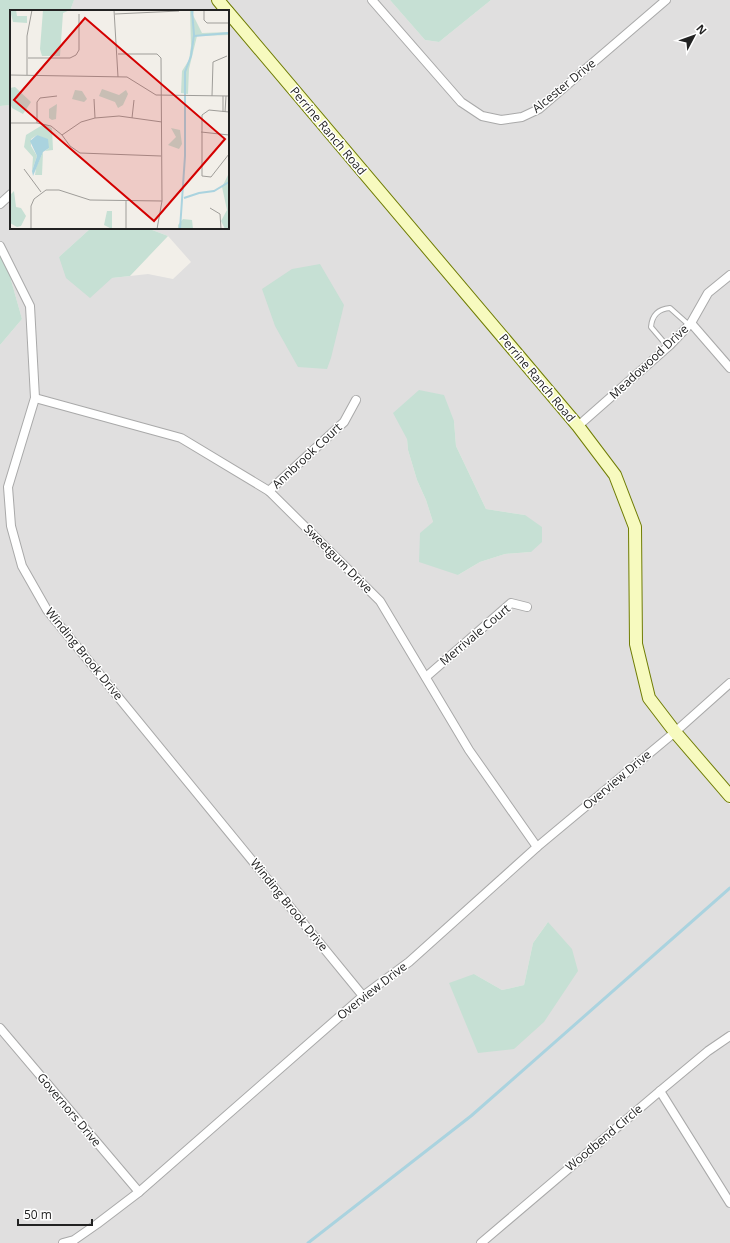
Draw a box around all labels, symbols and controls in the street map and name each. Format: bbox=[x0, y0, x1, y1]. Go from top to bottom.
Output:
inset map bbox=[10, 10, 229, 229]
north arrow bbox=[674, 16, 714, 56]
text: N bbox=[693, 21, 711, 37]
street label: Alcester Drive bbox=[528, 55, 599, 117]
street label: Perrine Ranch Road bbox=[286, 83, 370, 178]
street label: Meadowood Drive bbox=[605, 320, 692, 403]
street label: Perrine Ranch Road bbox=[495, 330, 579, 425]
street label: Annbrook Court bbox=[268, 419, 345, 492]
street label: Sweetgum Drive bbox=[300, 520, 377, 597]
street label: Merrivale Court bbox=[436, 600, 514, 669]
street label: Winding Brook Drive bbox=[42, 604, 127, 704]
street label: Overview Drive bbox=[579, 746, 655, 813]
street label: Winding Brook Drive bbox=[247, 855, 332, 955]
street label: Overview Drive bbox=[333, 958, 410, 1023]
street label: Governors Drive bbox=[34, 1069, 105, 1150]
street label: Woodbend Circle bbox=[562, 1100, 646, 1175]
scale bar bbox=[18, 1201, 92, 1227]
text: 50 m bbox=[24, 1206, 52, 1223]

